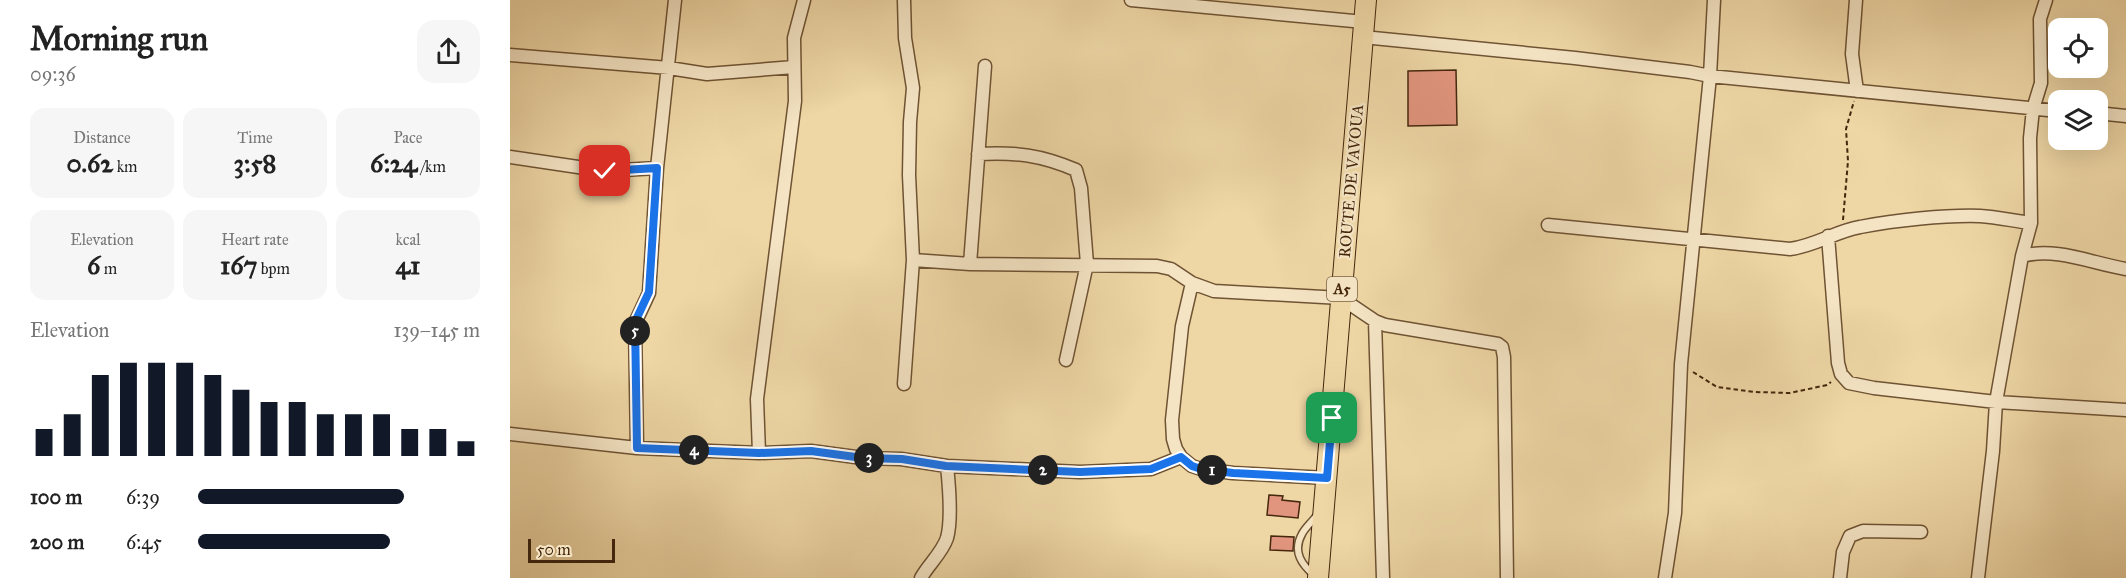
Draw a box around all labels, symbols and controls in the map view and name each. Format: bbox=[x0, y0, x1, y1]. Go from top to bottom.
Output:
map controls bbox=[2048, 18, 2108, 150]
button: locate bbox=[2048, 18, 2108, 78]
text: Morning run bbox=[30, 19, 208, 59]
button: share bbox=[417, 20, 480, 83]
text: 09:36 bbox=[30, 62, 76, 86]
button: layers bbox=[2048, 90, 2108, 150]
street label: ROUTE DE VAVOUA bbox=[1335, 103, 1367, 259]
text: Distance bbox=[73, 128, 131, 147]
text: Time bbox=[237, 128, 273, 147]
text: Pace bbox=[393, 128, 423, 147]
pin bbox=[579, 145, 630, 196]
text: 0.62 bbox=[66, 147, 113, 179]
text: 3:58 bbox=[234, 147, 276, 179]
text: 6:24 bbox=[370, 147, 417, 179]
icon: check bbox=[588, 154, 621, 187]
text: km bbox=[113, 157, 138, 176]
text: /km bbox=[417, 157, 446, 176]
text: Elevation bbox=[70, 230, 134, 249]
text: Heart rate bbox=[221, 230, 289, 249]
text: kcal bbox=[395, 230, 421, 249]
text: 6 bbox=[87, 249, 100, 281]
text: 167 bbox=[220, 249, 257, 281]
text: 41 bbox=[396, 249, 420, 281]
text: m bbox=[100, 259, 117, 278]
text: bpm bbox=[257, 259, 290, 278]
road number: A5 bbox=[1327, 277, 1357, 301]
pin: 5 bbox=[620, 316, 650, 346]
text: Elevation bbox=[30, 318, 109, 342]
text: 139–145 m bbox=[393, 318, 480, 342]
text: 5 bbox=[631, 321, 639, 340]
pin bbox=[1306, 392, 1357, 443]
icon: arrive bbox=[1315, 401, 1348, 434]
pin: 4 bbox=[679, 435, 709, 465]
text: 4 bbox=[690, 440, 698, 459]
pin: 3 bbox=[854, 443, 884, 473]
text: 3 bbox=[866, 448, 872, 467]
pin: 2 bbox=[1028, 455, 1058, 485]
pin: 1 bbox=[1197, 455, 1227, 485]
text: 2 bbox=[1039, 460, 1047, 479]
text: 1 bbox=[1209, 460, 1215, 479]
text: 100 m bbox=[30, 485, 82, 509]
text: 6:39 bbox=[126, 485, 160, 509]
text: 200 m bbox=[30, 530, 84, 554]
text: 6:45 bbox=[126, 530, 162, 554]
scale bar bbox=[528, 536, 615, 564]
text: 50 m bbox=[537, 540, 571, 559]

